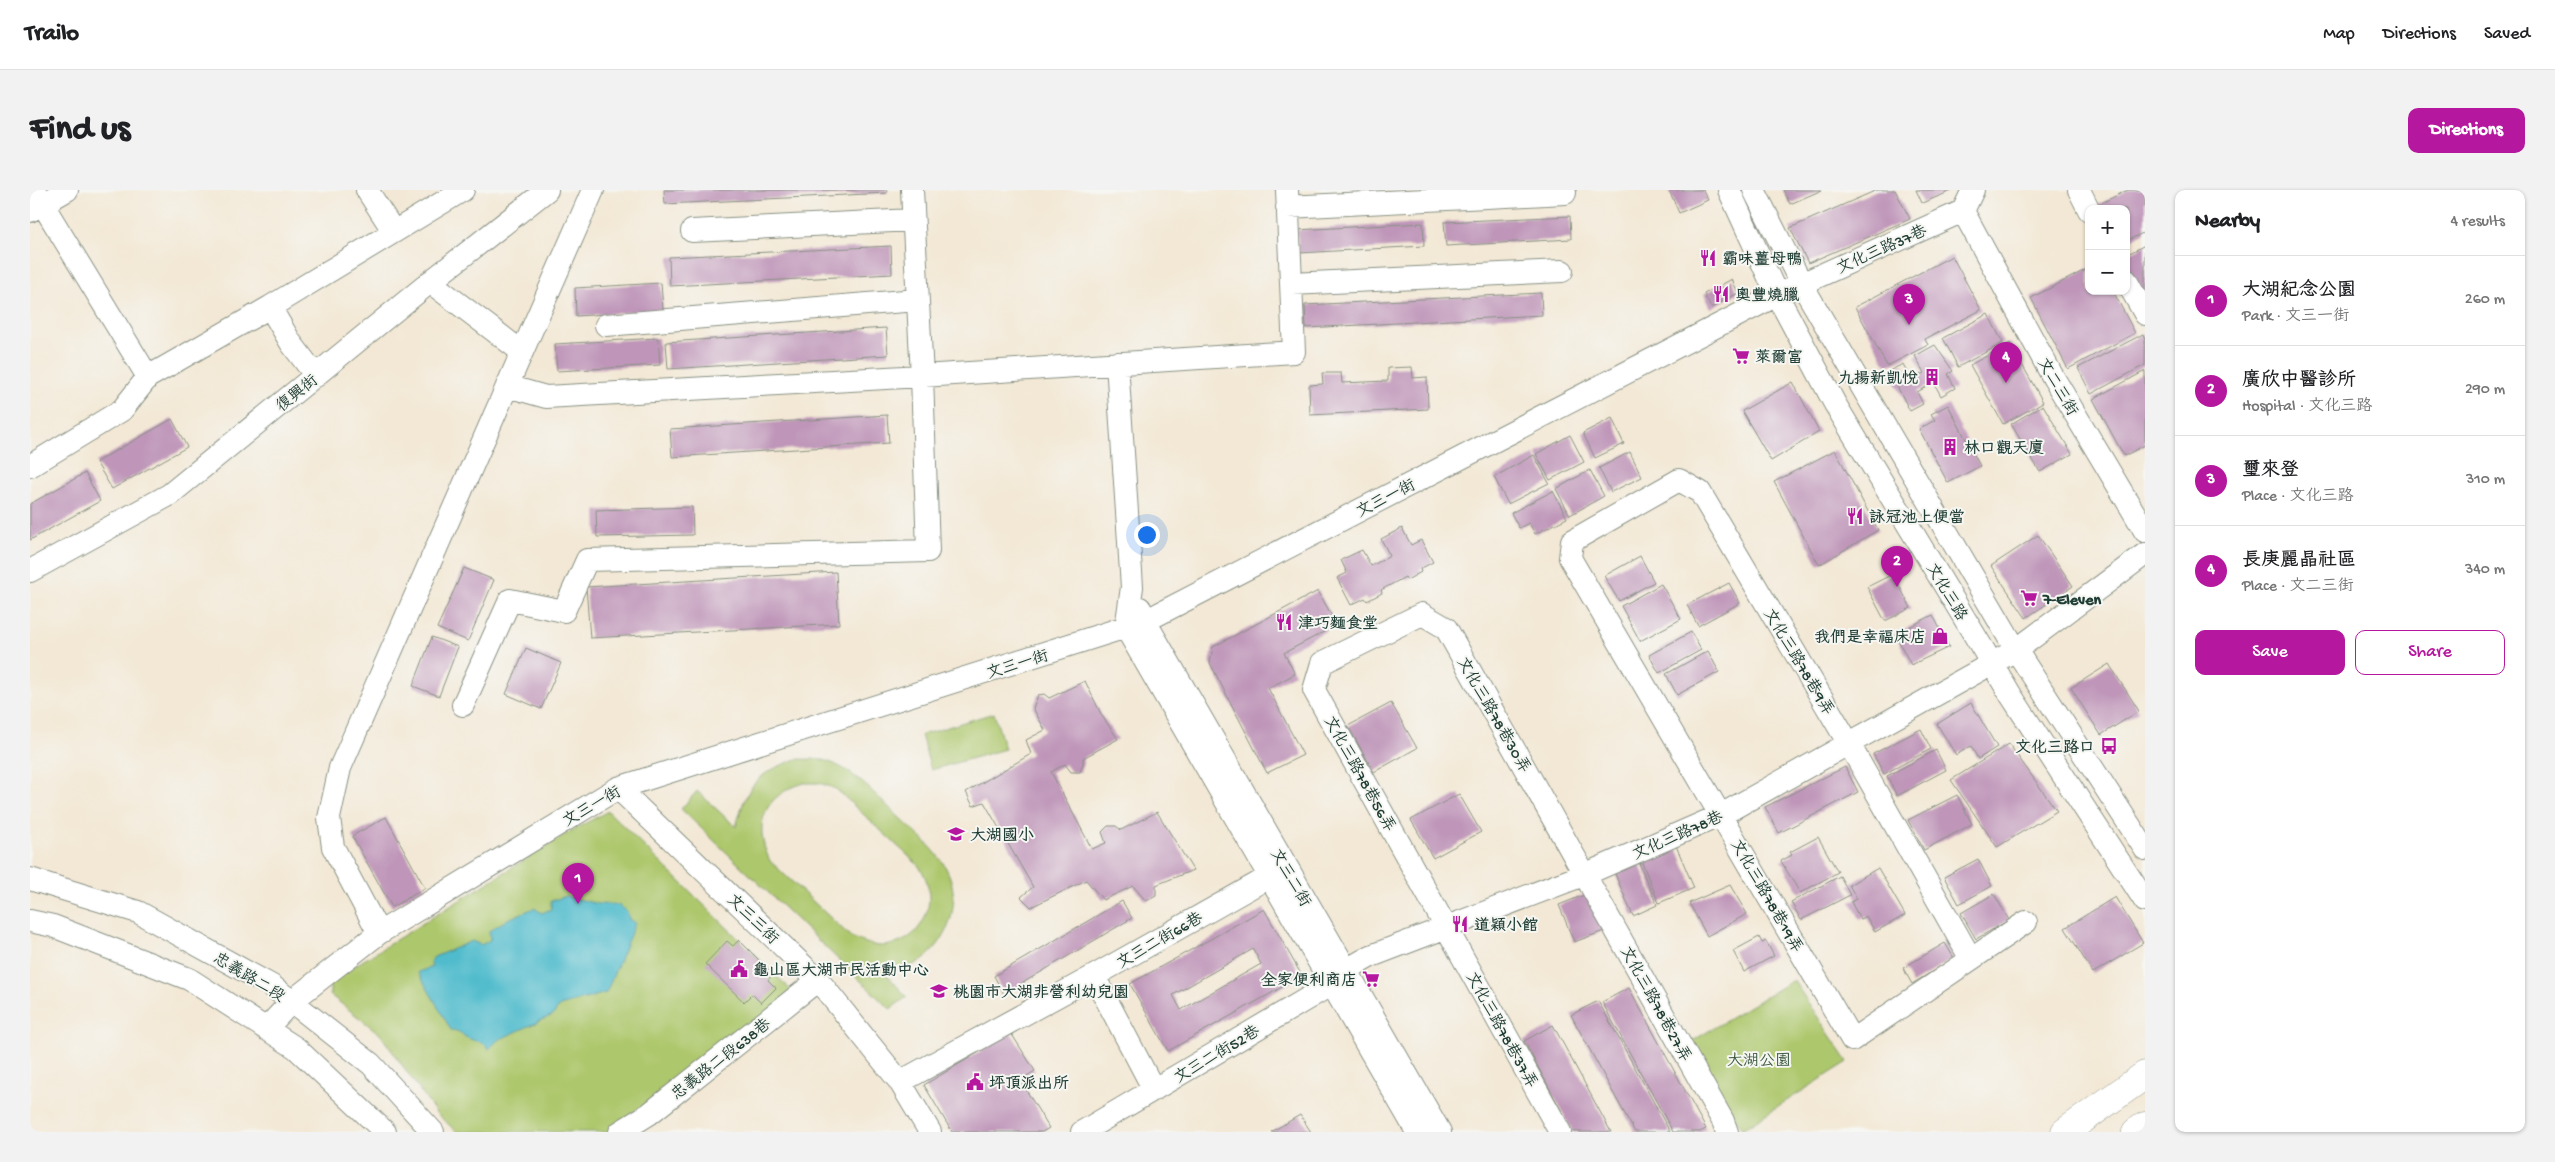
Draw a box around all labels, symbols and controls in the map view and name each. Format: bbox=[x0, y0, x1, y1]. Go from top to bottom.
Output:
text: Trailo bbox=[25, 20, 79, 49]
text: Map bbox=[2323, 24, 2355, 45]
text: Directions bbox=[2383, 24, 2456, 45]
text: Saved bbox=[2484, 24, 2530, 45]
button: Directions bbox=[2408, 108, 2525, 153]
text: Find us bbox=[30, 110, 130, 151]
map controls bbox=[2085, 205, 2130, 295]
button: + bbox=[2085, 205, 2130, 250]
text: Nearby bbox=[2195, 210, 2260, 235]
text: 4 results bbox=[2450, 213, 2505, 232]
street label: 文化三路37巷 bbox=[1834, 221, 1930, 280]
restaurant icon: 霸味薑母鴨 bbox=[1698, 248, 1718, 268]
place label: 霸味薑母鴨 bbox=[1722, 250, 1802, 271]
button: − bbox=[2085, 250, 2130, 295]
text: 大湖紀念公園 bbox=[2242, 280, 2356, 303]
restaurant icon: 奧豐燒臘 bbox=[1711, 284, 1731, 304]
pin: 3 bbox=[1893, 284, 1925, 325]
place label: 奧豐燒臘 bbox=[1735, 286, 1800, 307]
text: 1 bbox=[2208, 291, 2214, 310]
text: 260 m bbox=[2465, 291, 2505, 310]
text: Park · 文三一街 bbox=[2242, 308, 2349, 327]
pin: 4 bbox=[1990, 342, 2022, 383]
supermarket icon: 萊爾富 bbox=[1731, 346, 1751, 366]
place label: 萊爾富 bbox=[1755, 348, 1803, 369]
street label: 文二三街 bbox=[2032, 355, 2081, 420]
building icon: 九揚新凱悅 bbox=[1922, 367, 1942, 387]
place label: 九揚新凱悅 bbox=[1838, 369, 1918, 390]
text: 廣欣中醫診所 bbox=[2242, 370, 2356, 393]
street label: 復興街 bbox=[272, 371, 323, 417]
text: 2 bbox=[2207, 381, 2215, 400]
text: 290 m bbox=[2465, 381, 2505, 400]
text: Hospital · 文化三路 bbox=[2242, 398, 2372, 417]
building icon: 林口觀天廈 bbox=[1940, 437, 1960, 457]
place label: 林口觀天廈 bbox=[1964, 439, 2044, 460]
text: 璽來登 bbox=[2242, 460, 2299, 483]
text: 3 bbox=[2207, 471, 2215, 490]
text: 310 m bbox=[2466, 471, 2505, 490]
street label: 文三一街 bbox=[1353, 476, 1419, 523]
text: Place · 文化三路 bbox=[2242, 488, 2354, 507]
restaurant icon: 詠冠池上便當 bbox=[1845, 506, 1865, 526]
place label: 詠冠池上便當 bbox=[1869, 508, 1965, 529]
your location bbox=[1134, 522, 1160, 548]
pin: 2 bbox=[1881, 546, 1913, 587]
text: 長庚麗晶社區 bbox=[2242, 550, 2356, 573]
street label: 文化三路 bbox=[1920, 559, 1971, 625]
text: 4 bbox=[2207, 561, 2215, 580]
text: 340 m bbox=[2465, 561, 2505, 580]
text: Place · 文二三街 bbox=[2242, 578, 2354, 597]
supermarket icon: 7-Eleven bbox=[2019, 588, 2039, 608]
place label: 7-Eleven bbox=[2042, 592, 2101, 611]
street label: 文化三路78巷9弄 bbox=[1758, 605, 1838, 720]
restaurant icon: 津巧麵食堂 bbox=[1274, 612, 1294, 632]
place label: 津巧麵食堂 bbox=[1298, 614, 1378, 635]
shop icon: 我們是幸福床店 bbox=[1930, 626, 1950, 646]
place label: 我們是幸福床店 bbox=[1814, 628, 1926, 649]
button: Save bbox=[2195, 630, 2345, 675]
button: Share bbox=[2355, 630, 2505, 675]
street label: 文三一街 bbox=[984, 647, 1051, 685]
street label: 文化三路78巷30弄 bbox=[1451, 653, 1535, 777]
street label: 文化三路78巷56弄 bbox=[1318, 712, 1399, 836]
bus stop icon: 文化三路口 bbox=[2099, 736, 2119, 756]
place label: 文化三路口 bbox=[2015, 738, 2095, 759]
street label: 文三一街 bbox=[560, 783, 625, 832]
street label: 文化三路78巷 bbox=[1629, 807, 1727, 866]
school or university icon: 大湖國小 bbox=[946, 824, 966, 844]
place label: 大湖國小 bbox=[970, 826, 1034, 847]
street label: 文化三路78巷19弄 bbox=[1725, 836, 1807, 957]
street label: 文三二街 bbox=[1265, 846, 1314, 911]
pin: 1 bbox=[562, 863, 594, 904]
street label: 文三三街 bbox=[722, 891, 782, 950]
street label: 文三二街66巷 bbox=[1113, 908, 1207, 974]
restaurant icon: 道穎小館 bbox=[1450, 914, 1470, 934]
place label: 道穎小館 bbox=[1474, 916, 1538, 937]
street label: 文化三路78巷27弄 bbox=[1614, 943, 1695, 1066]
street label: 忠義路二段 bbox=[209, 949, 288, 1008]
public building icon: 龜山區大湖市民活動中心 bbox=[729, 959, 749, 979]
place label: 龜山區大湖市民活動中心 bbox=[753, 961, 929, 982]
street label: 文化三路78巷37弄 bbox=[1460, 968, 1541, 1092]
supermarket icon: 全家便利商店 bbox=[1361, 969, 1381, 989]
place label: 全家便利商店 bbox=[1261, 971, 1357, 992]
school or university icon: 桃園市大湖非營利幼兒園 bbox=[929, 981, 949, 1001]
place label: 桃園市大湖非營利幼兒園 bbox=[953, 983, 1129, 1004]
street label: 忠義路二段638巷 bbox=[667, 1014, 776, 1106]
street label: 文三二街52巷 bbox=[1171, 1021, 1264, 1089]
park label: 大湖公園 bbox=[1727, 1052, 1791, 1072]
public building icon: 坪頂派出所 bbox=[965, 1072, 985, 1092]
place label: 坪頂派出所 bbox=[989, 1074, 1069, 1095]

